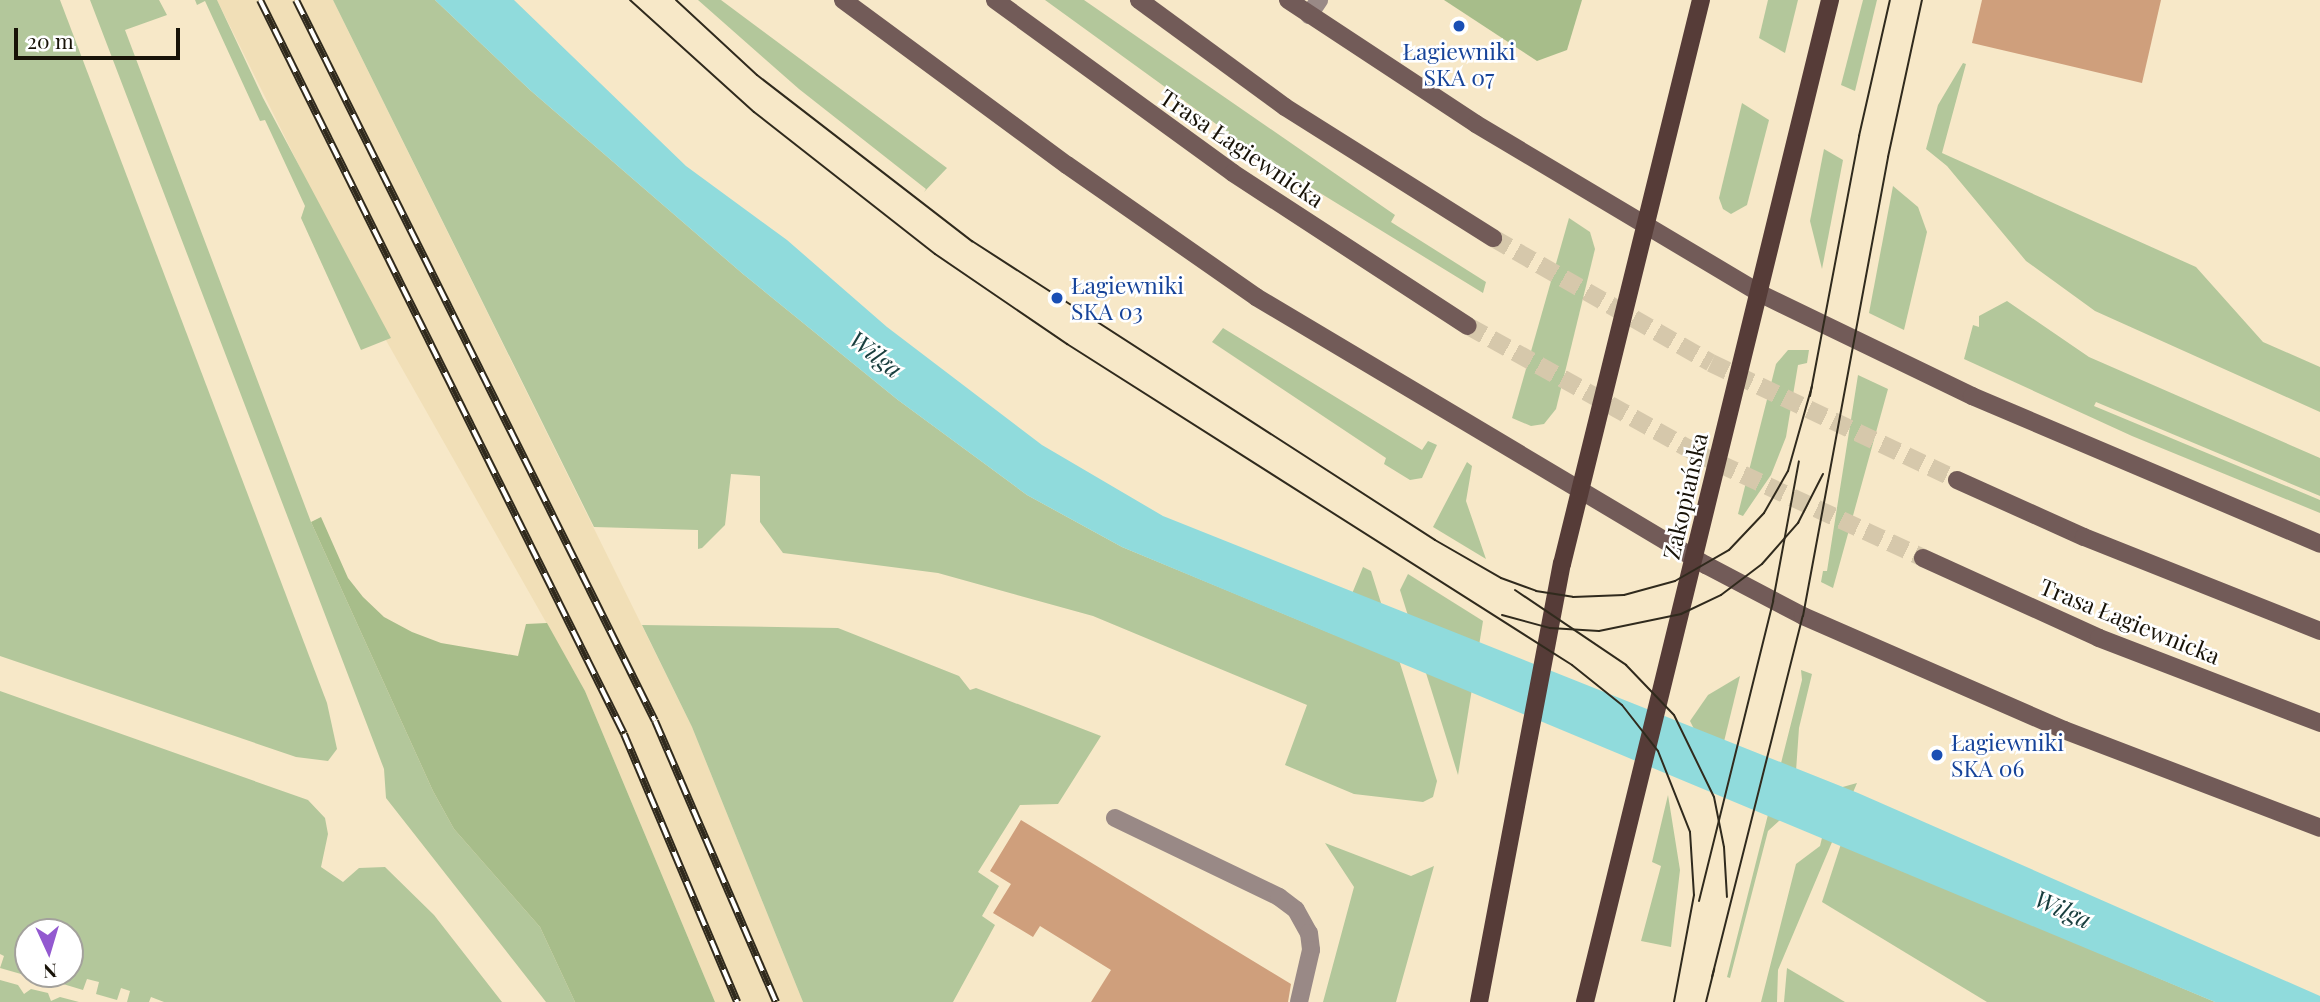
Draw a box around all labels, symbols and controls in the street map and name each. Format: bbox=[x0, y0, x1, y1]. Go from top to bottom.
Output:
scale bar bbox=[18, 14, 184, 58]
marker: Łagiewniki SKA 07 bbox=[1451, 18, 1467, 34]
text: 20 m bbox=[27, 26, 74, 54]
place label: Łagiewniki SKA 07 bbox=[1403, 37, 1515, 91]
street label: Trasa Łagiewnicka bbox=[1155, 83, 1329, 213]
place label: Łagiewniki SKA 03 bbox=[1071, 271, 1184, 325]
marker: Łagiewniki SKA 03 bbox=[1049, 290, 1065, 306]
water label: Wilga bbox=[844, 324, 908, 384]
street label: Zakopiańska bbox=[1657, 430, 1713, 562]
street label: Trasa Łagiewnicka bbox=[2036, 572, 2224, 670]
place label: Łagiewniki SKA 06 bbox=[1951, 728, 2064, 782]
marker: Łagiewniki SKA 06 bbox=[1929, 747, 1945, 763]
water label: Wilga bbox=[2030, 884, 2096, 934]
north arrow bbox=[14, 918, 84, 988]
text: N bbox=[43, 959, 58, 985]

